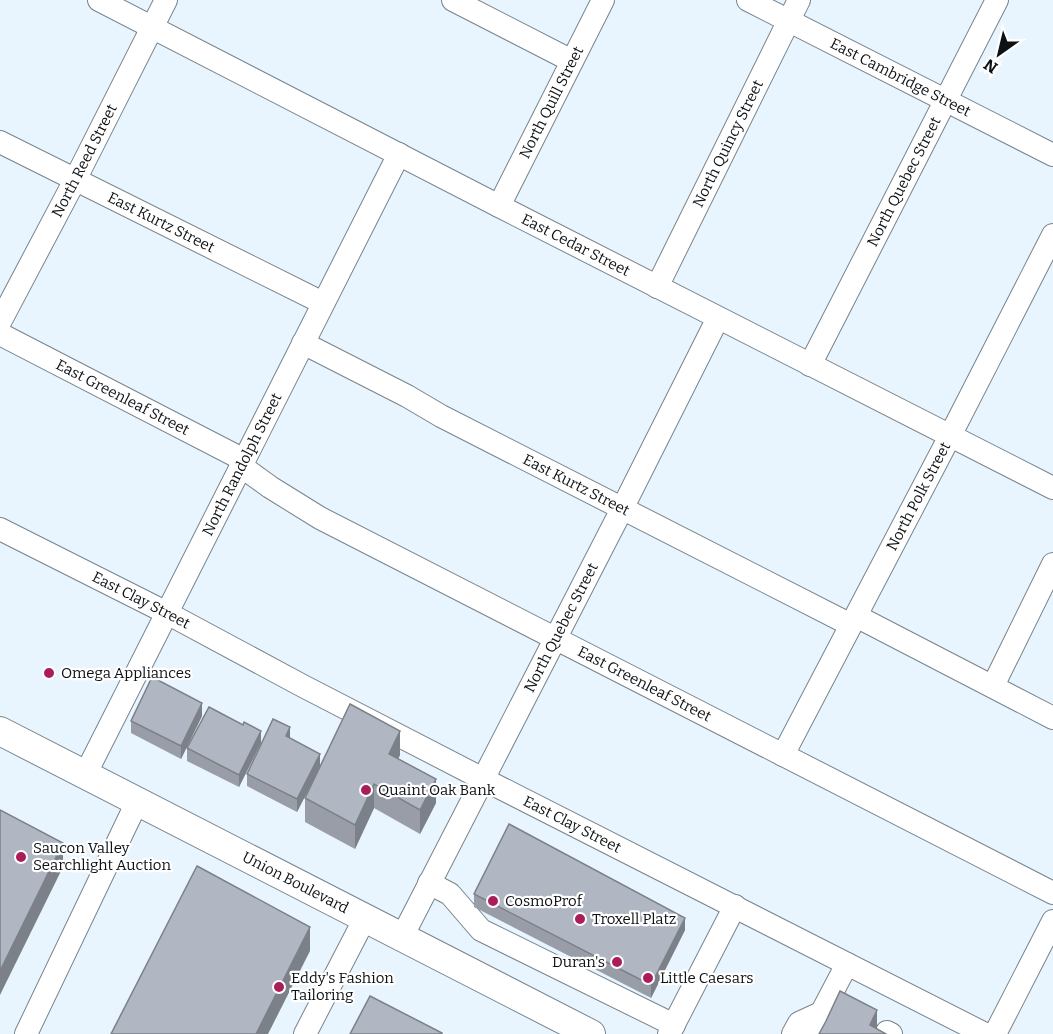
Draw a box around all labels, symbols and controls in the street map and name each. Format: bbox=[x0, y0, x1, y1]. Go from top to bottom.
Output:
north arrow bbox=[969, 24, 1029, 84]
street label: East Cambridge Street bbox=[827, 34, 974, 121]
street label: North Quill Street bbox=[515, 43, 587, 162]
text: N bbox=[980, 55, 1001, 77]
street label: North Quincy Street bbox=[689, 76, 767, 210]
street label: North Reed Street bbox=[48, 101, 121, 220]
street label: North Quebec Street bbox=[863, 113, 945, 250]
street label: East Kurtz Street bbox=[105, 188, 218, 257]
street label: East Cedar Street bbox=[518, 210, 633, 280]
street label: East Greenleaf Street bbox=[53, 355, 193, 439]
street label: North Randolph Street bbox=[198, 390, 286, 539]
street label: North Polk Street bbox=[883, 438, 955, 554]
street label: East Kurtz Street bbox=[520, 450, 633, 520]
street label: North Quebec Street bbox=[520, 559, 602, 695]
street label: East Clay Street bbox=[89, 568, 194, 633]
street label: East Greenleaf Street bbox=[575, 642, 715, 726]
place label: Omega Appliances bbox=[61, 664, 191, 682]
marker: Omega Appliances bbox=[42, 666, 56, 680]
place label: Quaint Oak Bank bbox=[378, 781, 496, 799]
marker: Quaint Oak Bank bbox=[359, 783, 373, 797]
street label: East Clay Street bbox=[520, 792, 625, 857]
place label: Saucon Valley Searchlight Auction bbox=[33, 839, 171, 874]
street label: Union Boulevard bbox=[239, 848, 352, 917]
marker: Saucon Valley Searchlight Auction bbox=[14, 850, 28, 864]
place label: CosmoProf bbox=[505, 892, 584, 910]
marker: CosmoProf bbox=[486, 894, 500, 908]
place label: Troxell Platz bbox=[592, 910, 676, 928]
marker: Troxell Platz bbox=[573, 912, 587, 926]
place label: Duran's bbox=[552, 953, 605, 971]
marker: Duran's bbox=[610, 955, 624, 969]
place label: Eddy's Fashion Tailoring bbox=[291, 969, 394, 1004]
place label: Little Caesars bbox=[660, 969, 754, 987]
marker: Little Caesars bbox=[641, 971, 655, 985]
marker: Eddy's Fashion Tailoring bbox=[272, 980, 286, 994]

